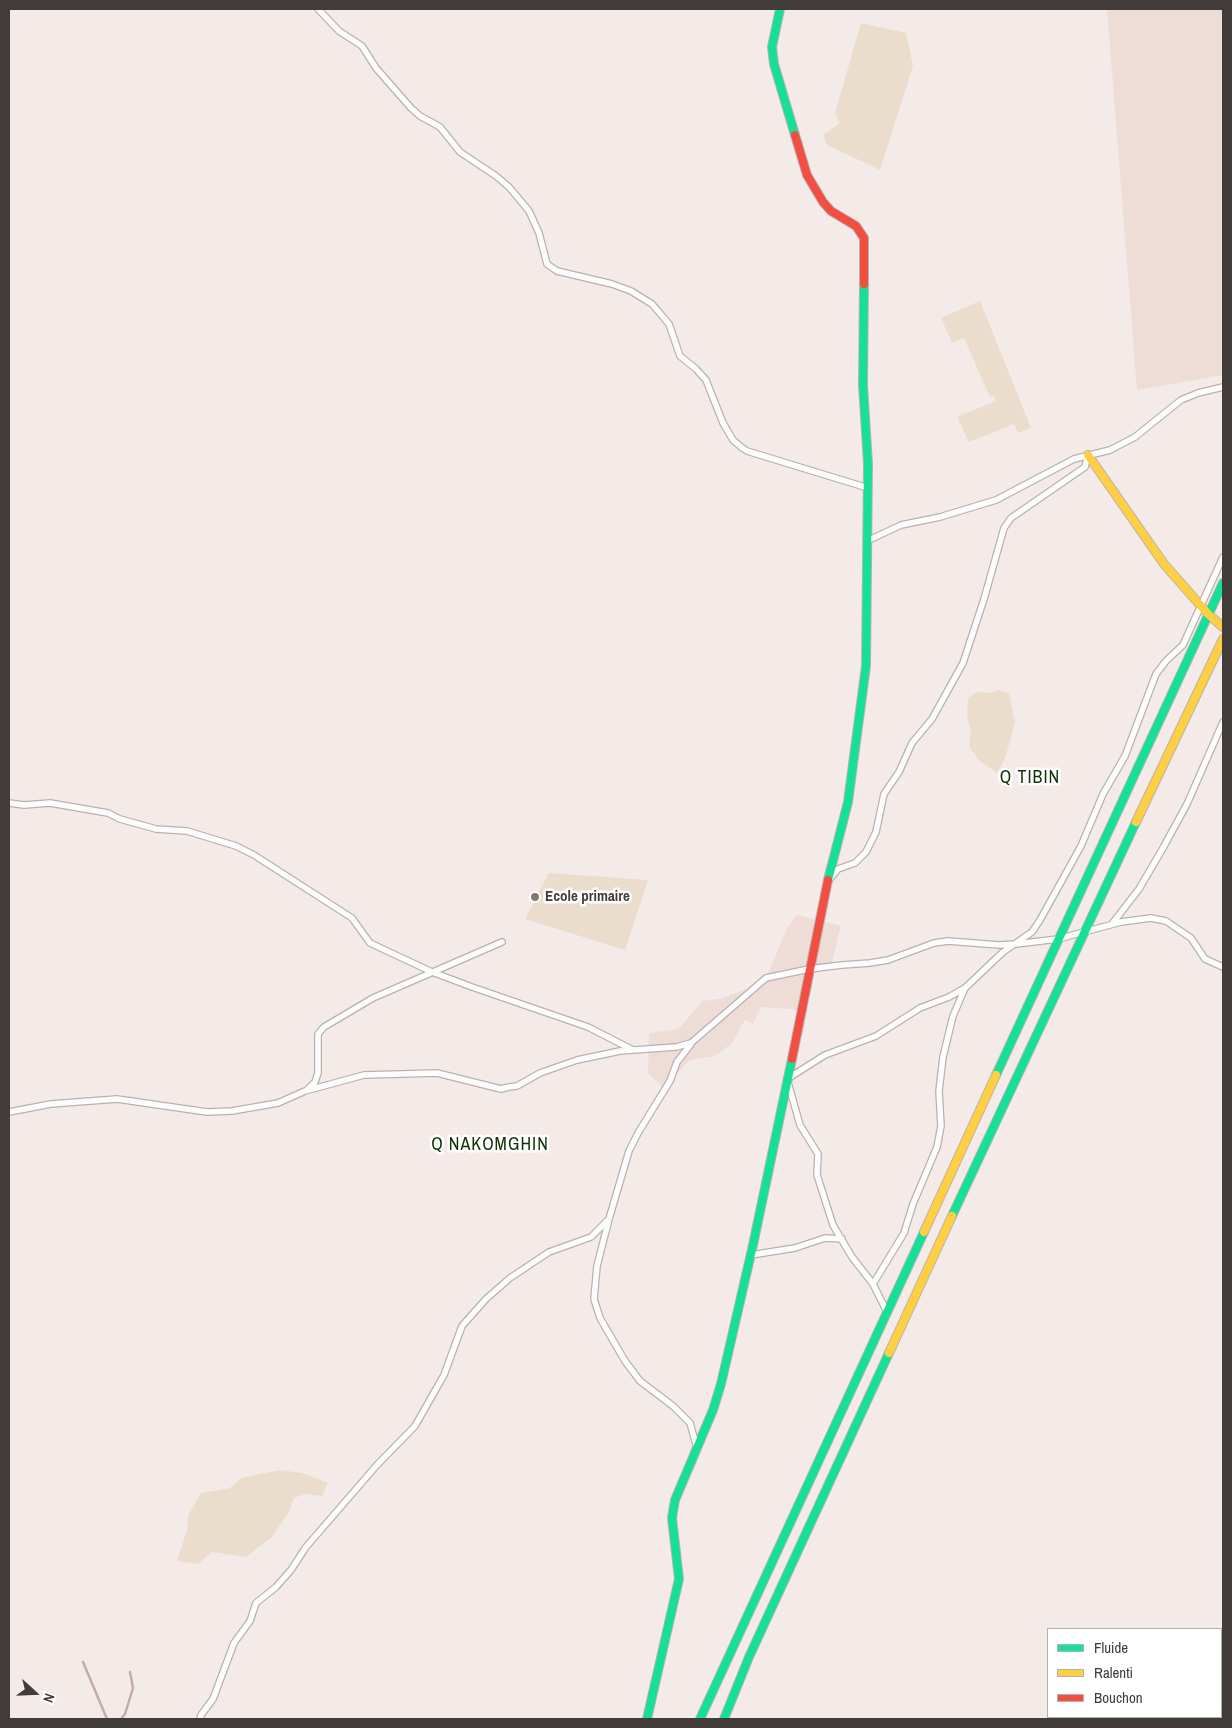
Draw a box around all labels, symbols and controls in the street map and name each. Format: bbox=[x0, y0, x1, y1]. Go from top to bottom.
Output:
district label: Q TIBIN bbox=[999, 767, 1061, 789]
place label: Ecole primaire bbox=[545, 888, 630, 906]
marker: Ecole primaire bbox=[529, 891, 541, 903]
district label: Q NAKOMGHIN bbox=[430, 1134, 550, 1156]
legend bbox=[1047, 1628, 1222, 1718]
text: Fluide bbox=[1094, 1637, 1128, 1658]
text: Ralenti bbox=[1094, 1662, 1133, 1683]
north arrow bbox=[10, 1668, 60, 1718]
text: Bouchon bbox=[1094, 1687, 1143, 1708]
text: N bbox=[39, 1691, 59, 1705]

